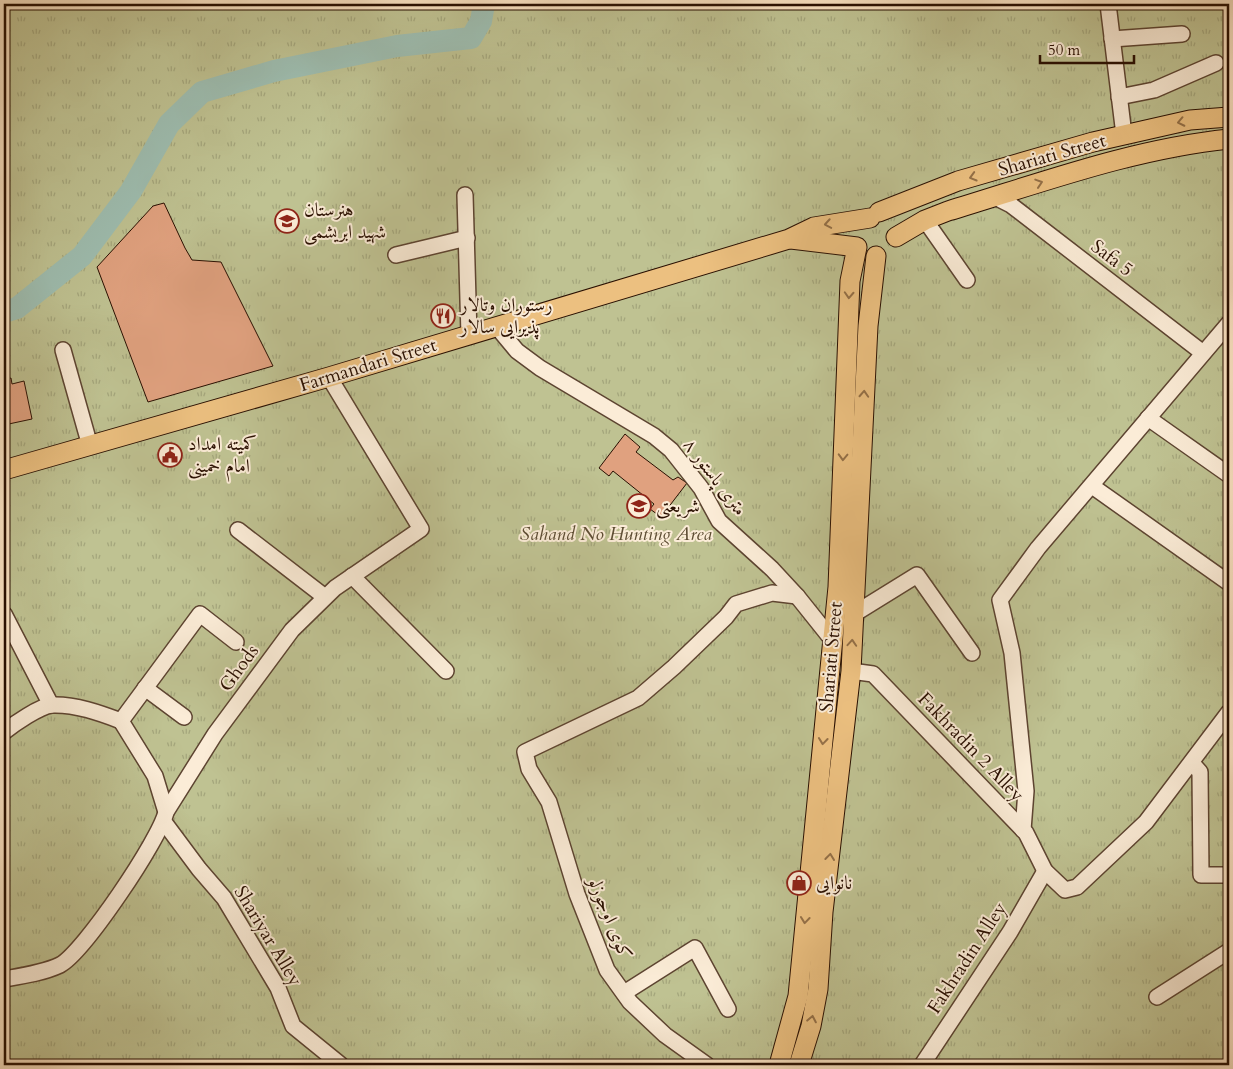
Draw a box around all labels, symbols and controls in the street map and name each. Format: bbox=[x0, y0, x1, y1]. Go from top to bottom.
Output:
scale bar bbox=[1040, 32, 1134, 64]
text: 50 m bbox=[1048, 40, 1080, 60]
one-way arrow bbox=[1176, 116, 1185, 127]
street label: Shariati Street bbox=[995, 127, 1109, 183]
one-way arrow bbox=[969, 171, 977, 181]
one-way arrow bbox=[1034, 179, 1042, 189]
place label: هنرستان شهید ابریشمی bbox=[304, 197, 386, 245]
school or university icon: هنرستان شهید ابریشمی bbox=[274, 208, 300, 234]
one-way arrow bbox=[824, 219, 833, 229]
street label: Safa 5 bbox=[1086, 234, 1138, 282]
one-way arrow bbox=[844, 291, 855, 299]
place label: رستوران وتالار پذیرایی سالار bbox=[458, 292, 553, 340]
restaurant icon: رستوران وتالار پذیرایی سالار bbox=[430, 303, 456, 329]
street label: Farmandari Street bbox=[296, 332, 440, 398]
one-way arrow bbox=[859, 389, 870, 397]
place label: کمیته امداد امام خمینی bbox=[188, 431, 257, 482]
street label: ۸ متری پاستور bbox=[677, 433, 753, 521]
public building icon: کمیته امداد امام خمینی bbox=[157, 442, 183, 468]
one-way arrow bbox=[838, 454, 848, 461]
school or university icon: شریعتی bbox=[626, 493, 652, 519]
place label: شریعتی bbox=[656, 493, 700, 519]
park label: Sahand No Hunting Area bbox=[520, 521, 713, 547]
street label: Shariati Street bbox=[813, 601, 849, 713]
street label: Ghods bbox=[213, 639, 265, 697]
one-way arrow bbox=[847, 639, 858, 647]
street label: Fakhradin 2 Alley bbox=[912, 687, 1030, 807]
one-way arrow bbox=[818, 737, 829, 745]
one-way arrow bbox=[824, 853, 835, 861]
shop icon: نانوایی bbox=[786, 870, 812, 896]
place label: نانوایی bbox=[816, 870, 852, 896]
street label: کوی اوجوزلو bbox=[581, 871, 638, 963]
street label: Shariyar Alley bbox=[228, 881, 308, 991]
street label: Fakhradin Alley bbox=[921, 897, 1013, 1019]
one-way arrow bbox=[800, 916, 811, 924]
one-way arrow bbox=[807, 1014, 817, 1023]

